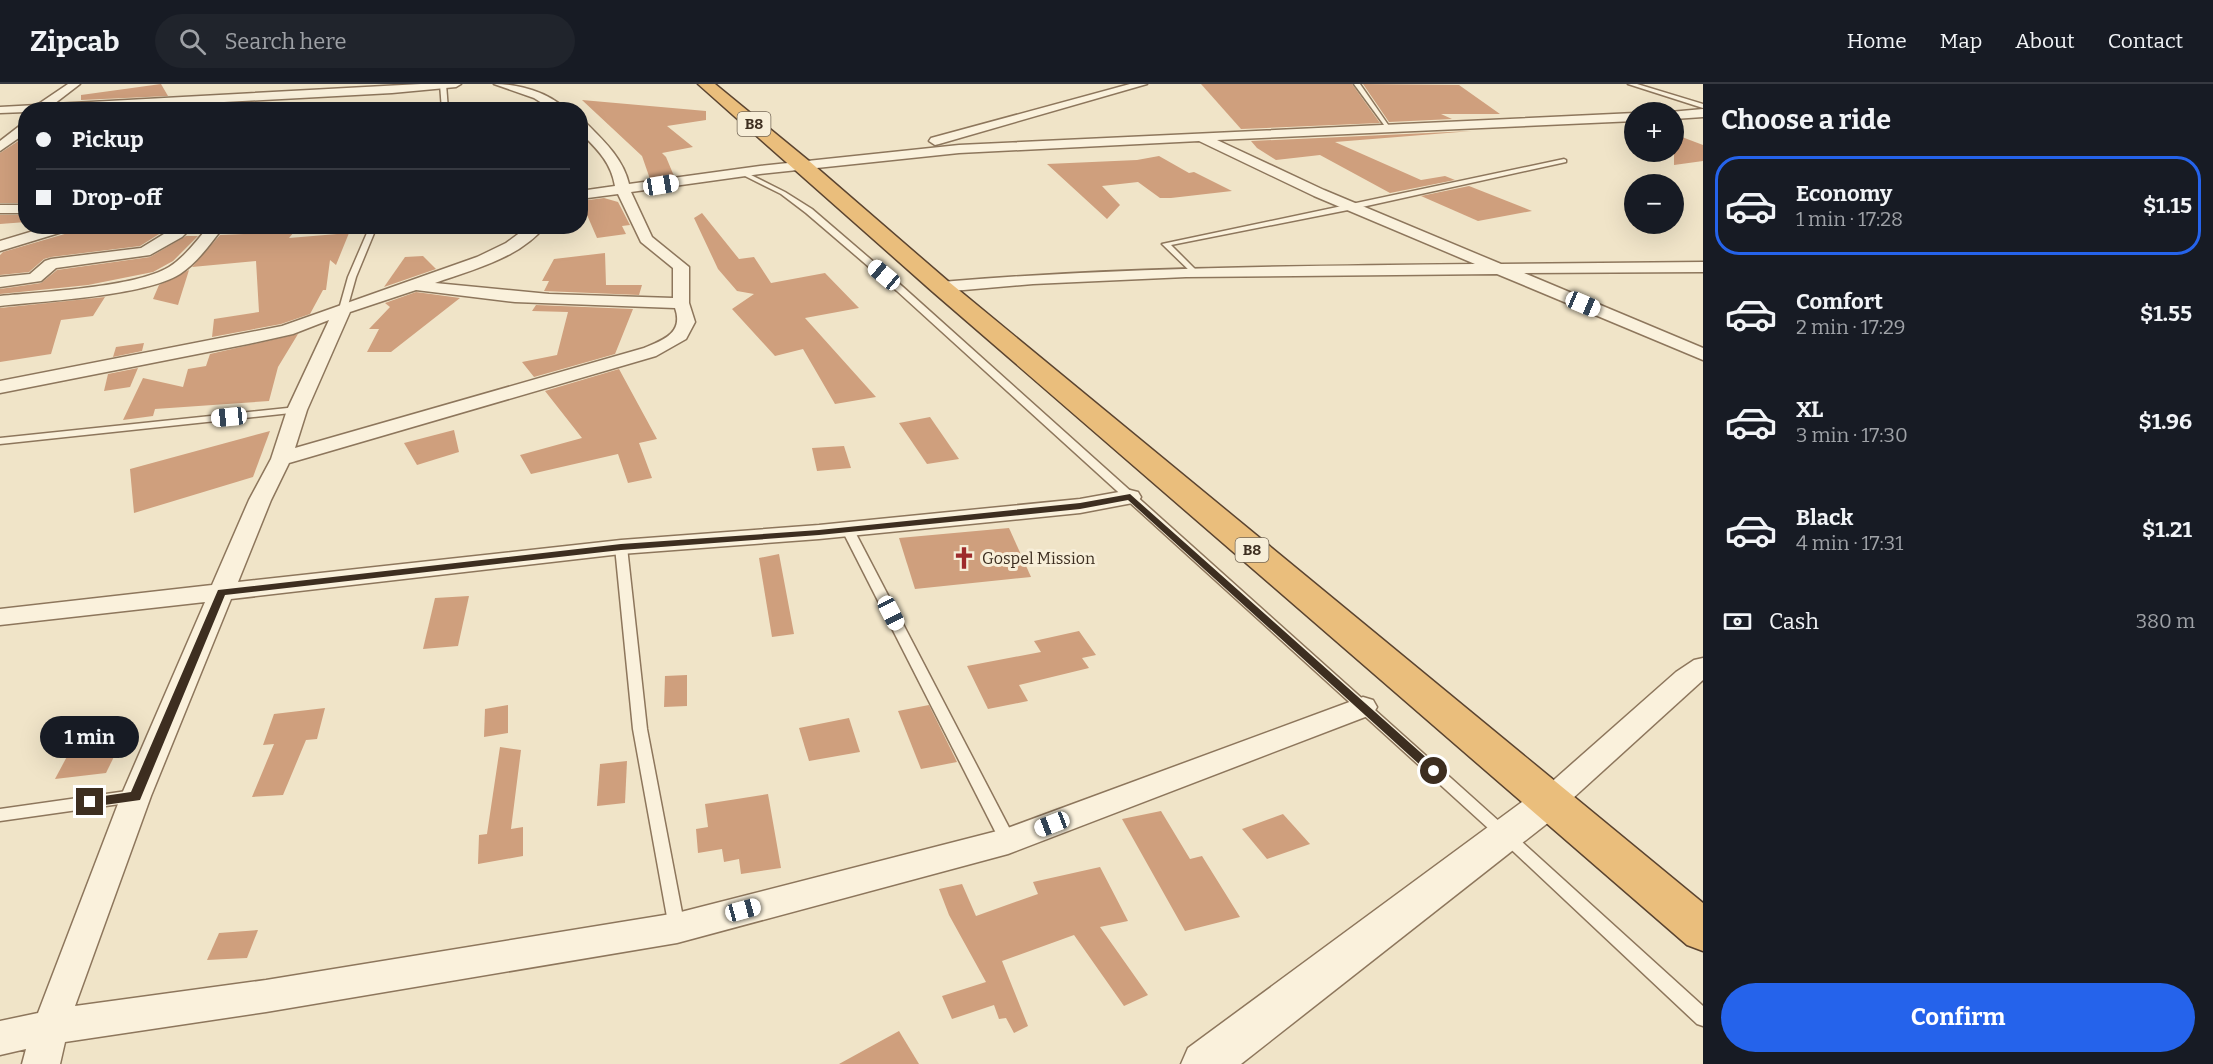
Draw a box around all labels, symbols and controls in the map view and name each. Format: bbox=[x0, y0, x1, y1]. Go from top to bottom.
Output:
search box bbox=[155, 14, 575, 68]
text: Zipcab bbox=[30, 25, 119, 58]
icon: search bbox=[176, 25, 209, 58]
text: Search here bbox=[224, 28, 347, 55]
text: Home bbox=[1847, 28, 1907, 54]
text: Map bbox=[1940, 28, 1982, 54]
text: About bbox=[2015, 28, 2075, 54]
text: Contact bbox=[2108, 28, 2183, 54]
map controls bbox=[1624, 102, 1684, 234]
button: + bbox=[1624, 102, 1684, 162]
text: Choose a ride bbox=[1721, 104, 1891, 136]
road number: B8 bbox=[738, 112, 771, 136]
text: Pickup bbox=[72, 126, 144, 153]
car bbox=[642, 173, 680, 197]
button: − bbox=[1624, 174, 1684, 234]
icon: car bbox=[1724, 179, 1778, 233]
text: Economy bbox=[1796, 180, 1892, 207]
text: Drop-off bbox=[72, 184, 162, 211]
text: $1.15 bbox=[2143, 192, 2192, 219]
text: 1 min · 17:28 bbox=[1796, 207, 1903, 231]
car bbox=[864, 257, 904, 293]
icon: car bbox=[1724, 287, 1778, 341]
text: Comfort bbox=[1796, 288, 1883, 315]
car bbox=[1563, 289, 1603, 319]
text: $1.55 bbox=[2140, 300, 2192, 327]
text: 2 min · 17:29 bbox=[1796, 315, 1906, 339]
icon: car bbox=[1724, 395, 1778, 449]
text: XL bbox=[1796, 396, 1823, 423]
car bbox=[210, 406, 248, 428]
text: $1.96 bbox=[2138, 408, 2192, 435]
text: 3 min · 17:30 bbox=[1796, 423, 1908, 447]
icon: car bbox=[1724, 503, 1778, 557]
text: Black bbox=[1796, 504, 1853, 531]
text: $1.21 bbox=[2142, 516, 2192, 543]
text: 4 min · 17:31 bbox=[1796, 531, 1903, 555]
road number: B8 bbox=[1236, 538, 1268, 562]
church icon: Gospel Mission bbox=[951, 545, 977, 571]
place label: Gospel Mission bbox=[982, 549, 1095, 568]
car bbox=[875, 593, 907, 633]
icon: cash bbox=[1721, 605, 1754, 638]
text: Cash bbox=[1769, 608, 1819, 635]
text: 380 m bbox=[2136, 609, 2195, 633]
callout: 1 min bbox=[40, 715, 140, 757]
text: 1 min bbox=[64, 725, 115, 749]
route start bbox=[1420, 757, 1447, 784]
route end bbox=[76, 788, 103, 815]
car bbox=[1032, 809, 1072, 839]
car bbox=[723, 897, 763, 923]
button: Confirm bbox=[1721, 983, 2195, 1052]

